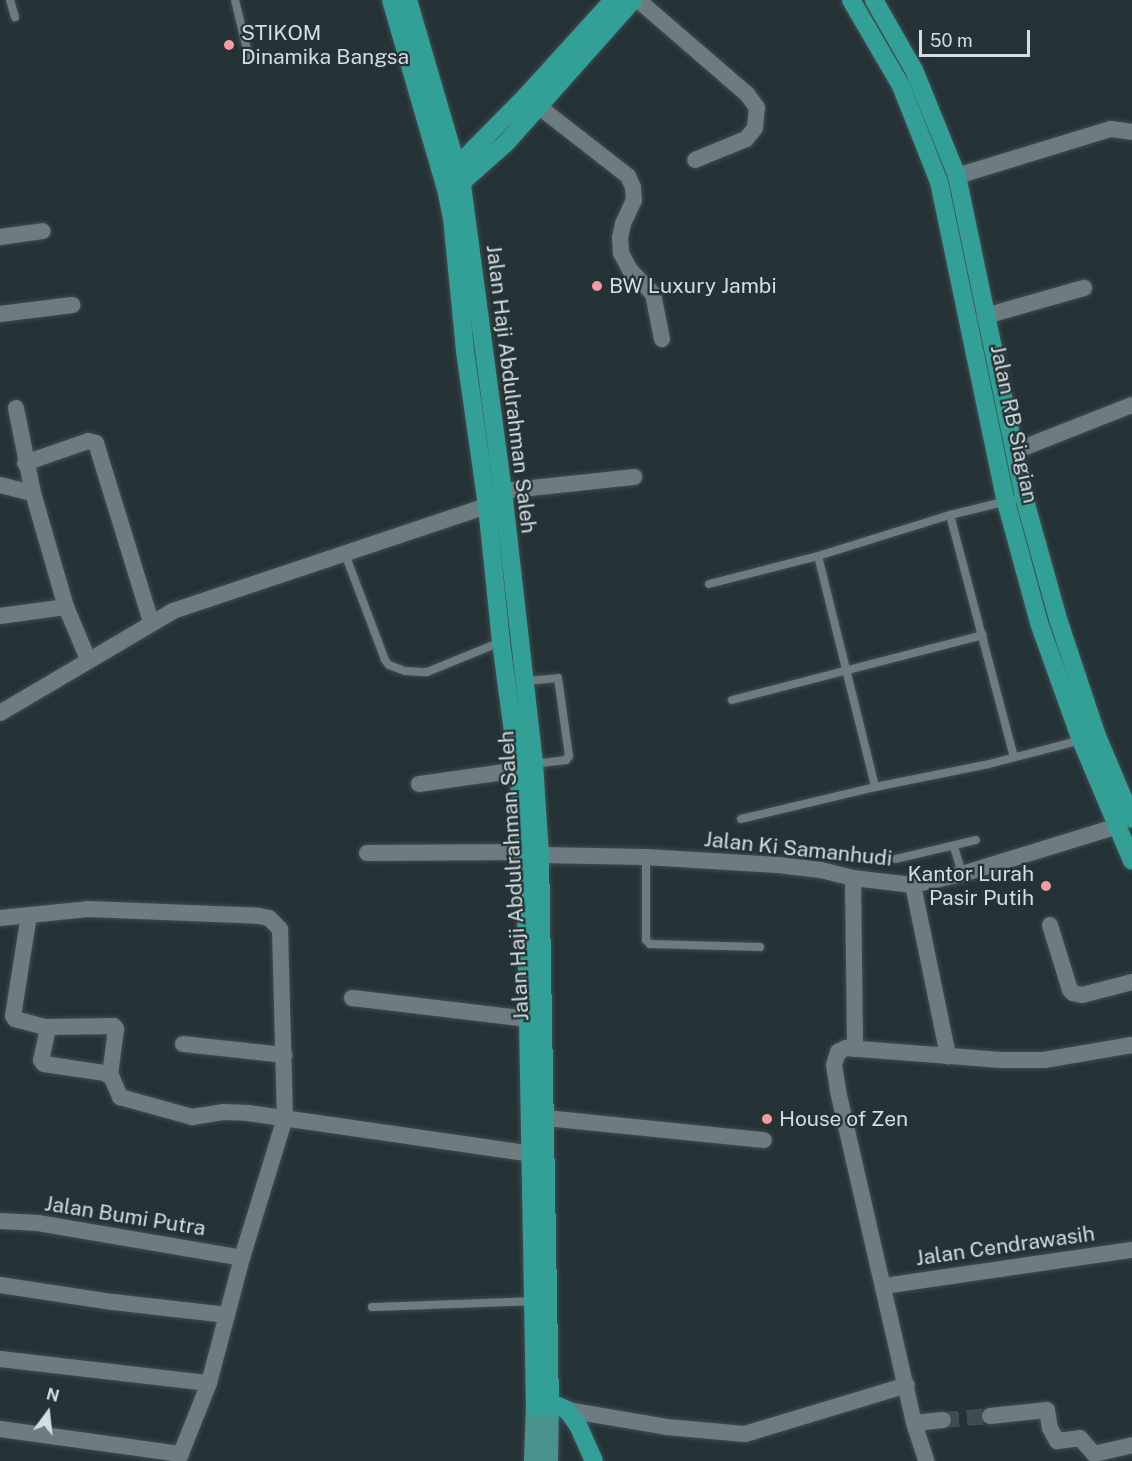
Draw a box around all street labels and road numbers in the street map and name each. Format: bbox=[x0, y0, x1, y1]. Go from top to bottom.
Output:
street label: Jalan Haji Abdulrahman Saleh bbox=[481, 243, 541, 535]
street label: Jalan RB Siagian bbox=[985, 343, 1043, 505]
street label: Jalan Haji Abdulrahman Saleh bbox=[494, 730, 534, 1022]
street label: Jalan Ki Samanhudi bbox=[703, 827, 893, 871]
street label: Jalan Bumi Putra bbox=[43, 1191, 207, 1241]
street label: Jalan Cendrawasih bbox=[914, 1221, 1096, 1271]

